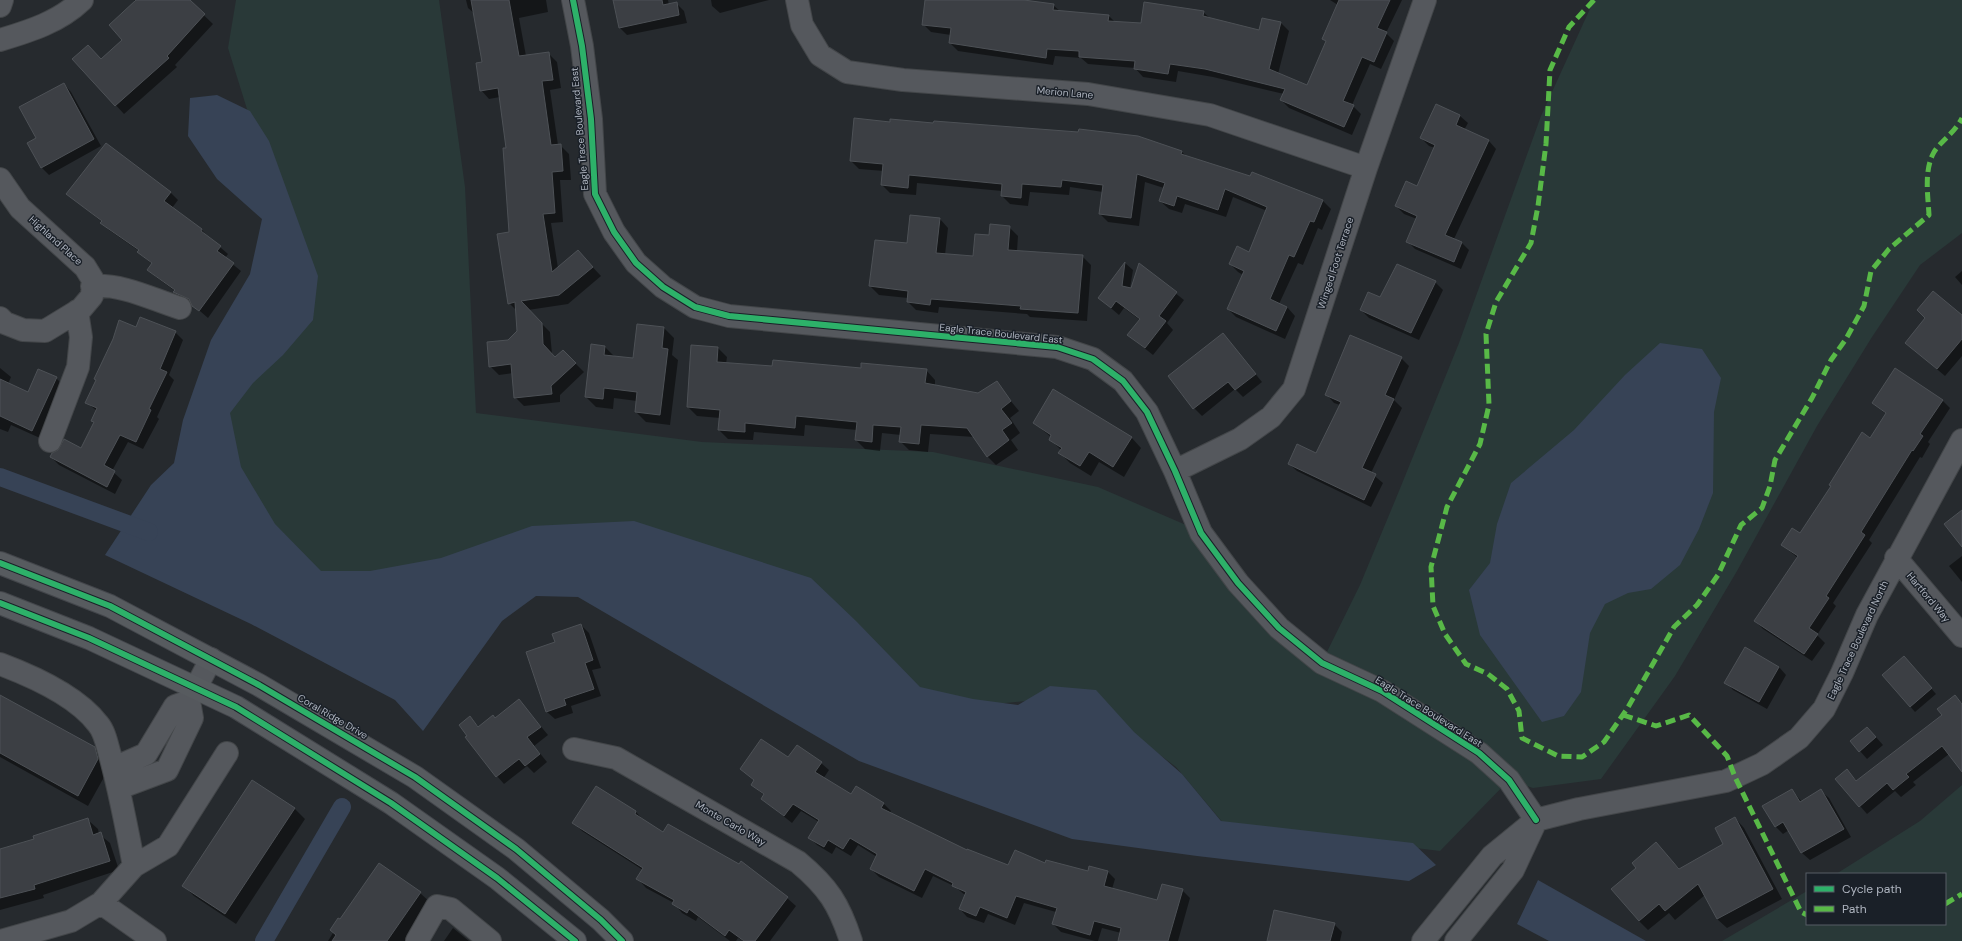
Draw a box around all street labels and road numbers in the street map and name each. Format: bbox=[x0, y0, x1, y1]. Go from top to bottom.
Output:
street label: Eagle Trace Boulevard East bbox=[568, 67, 591, 191]
street label: Merion Lane bbox=[1036, 84, 1094, 101]
street label: Highland Place bbox=[26, 213, 85, 268]
street label: Winged Foot Terrace bbox=[1314, 215, 1357, 311]
street label: Eagle Trace Boulevard East bbox=[939, 321, 1063, 346]
street label: Hartford Way bbox=[1904, 570, 1954, 625]
street label: Eagle Trace Boulevard North bbox=[1824, 578, 1891, 702]
street label: Eagle Trace Boulevard East bbox=[1373, 673, 1485, 750]
street label: Coral Ridge Drive bbox=[295, 691, 371, 742]
street label: Monte Carlo Way bbox=[693, 798, 769, 849]

